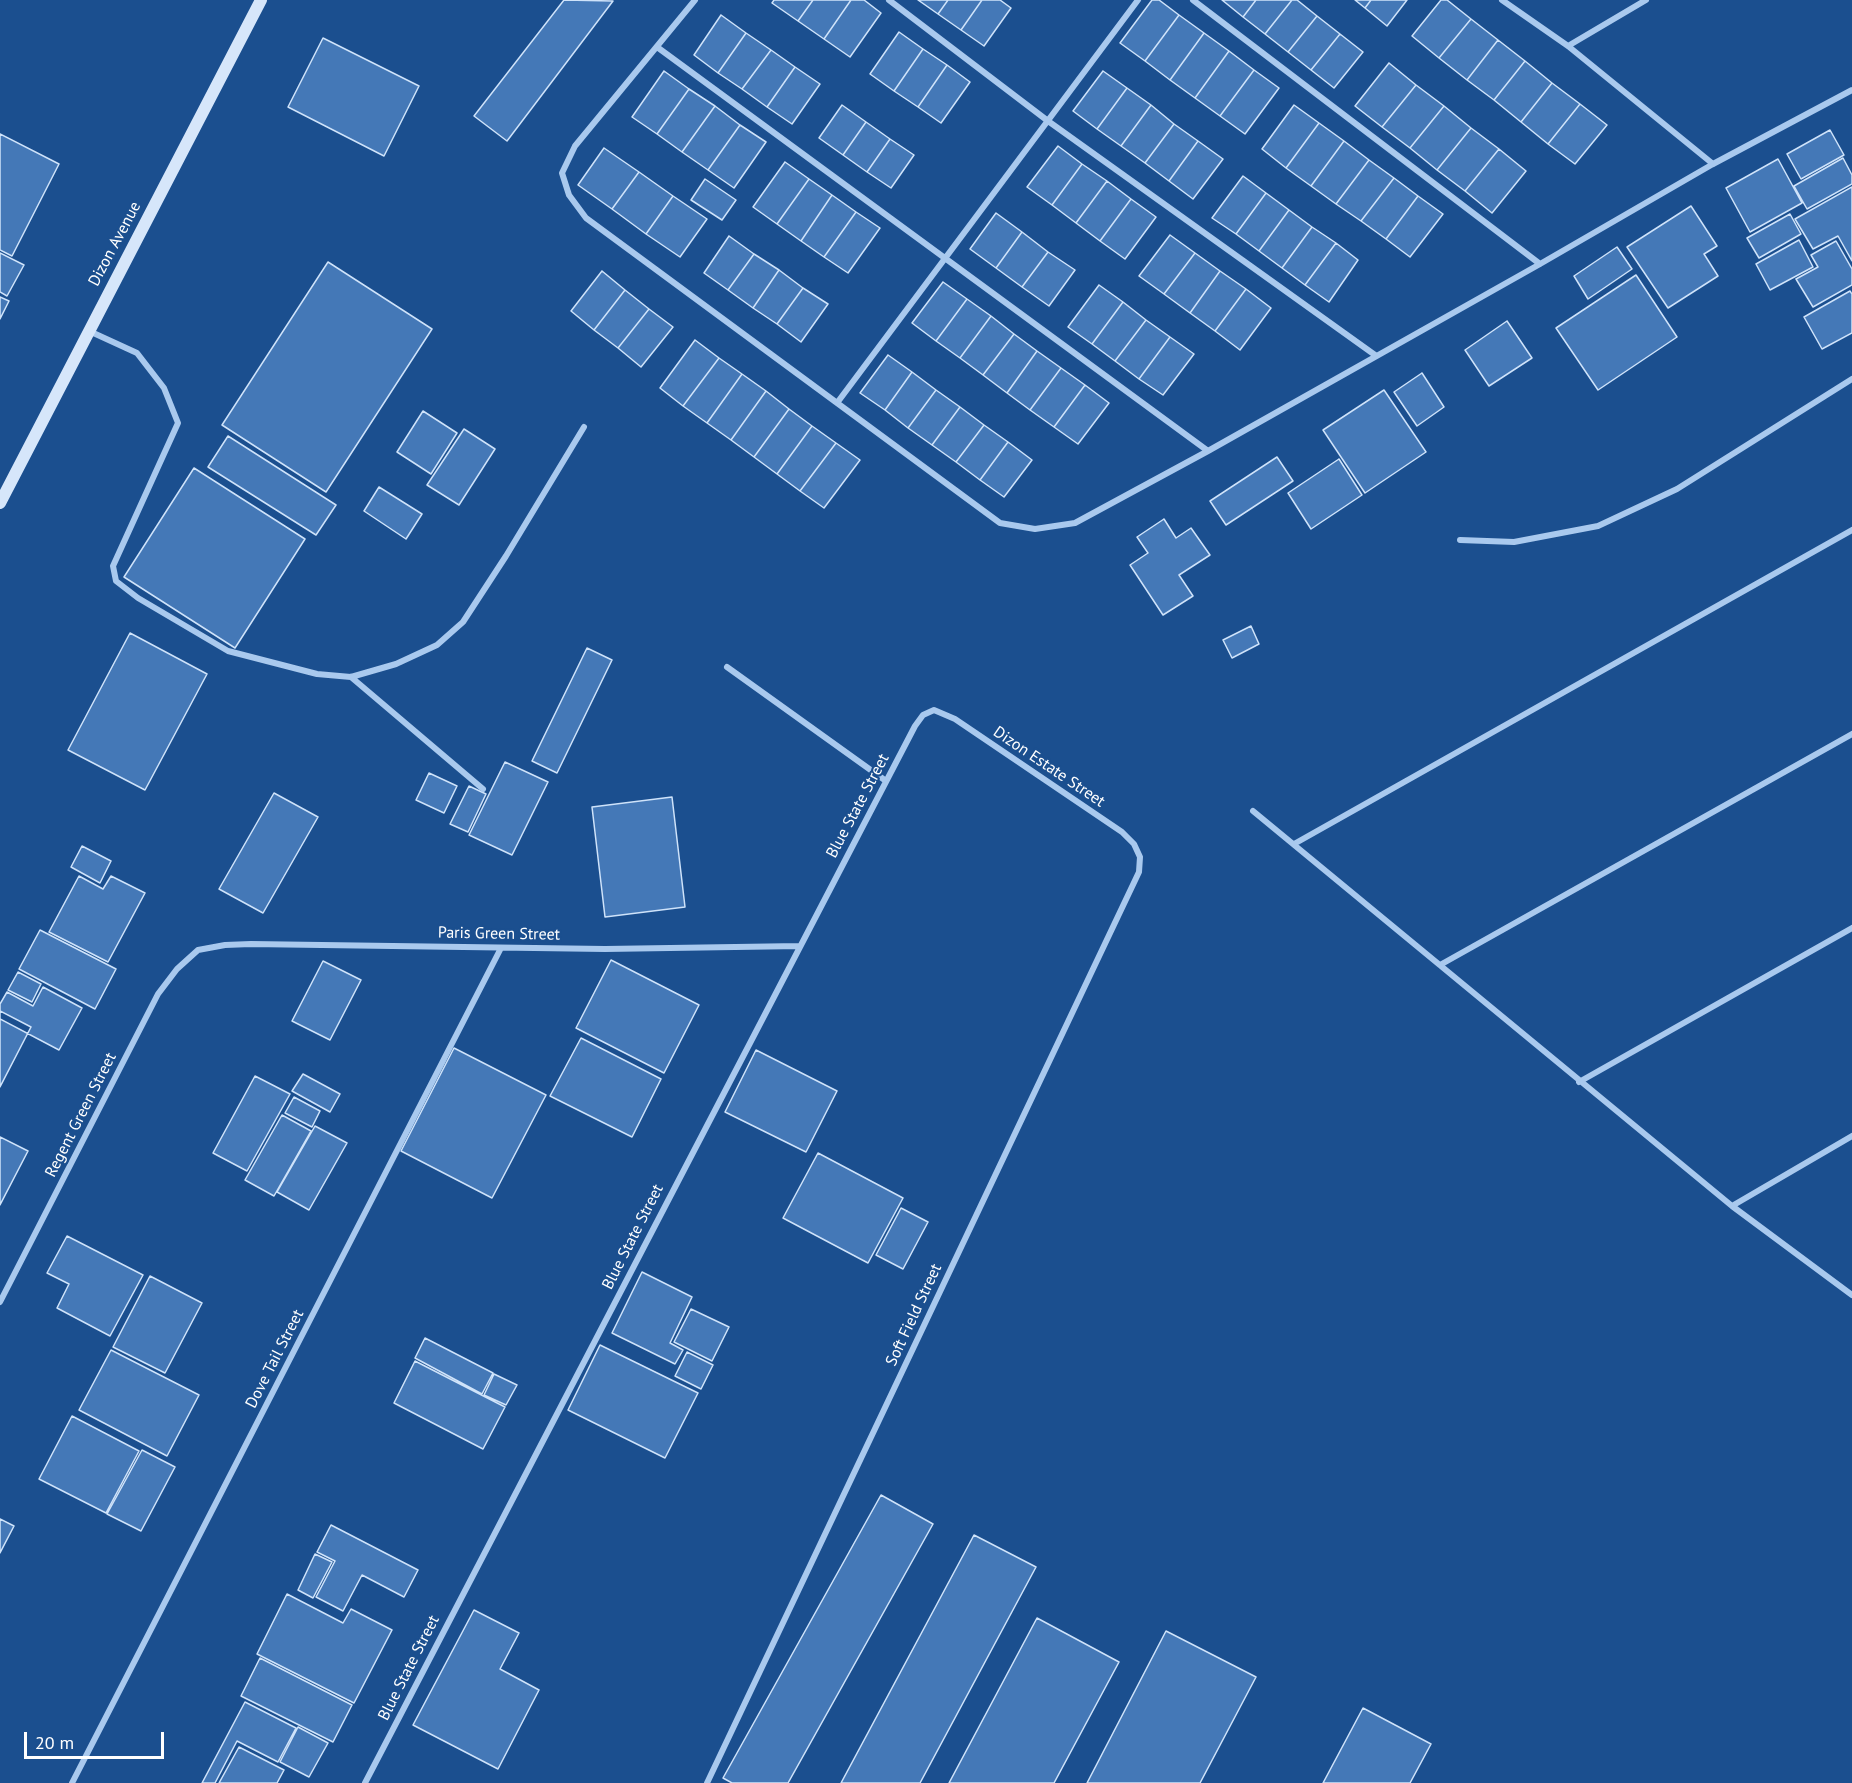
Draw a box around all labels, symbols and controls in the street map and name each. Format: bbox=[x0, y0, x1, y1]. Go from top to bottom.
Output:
street label: Dizon Avenue bbox=[85, 198, 145, 290]
street label: Dizon Estate Street bbox=[990, 723, 1108, 811]
street label: Blue State Street bbox=[822, 751, 894, 861]
street label: Paris Green Street bbox=[438, 923, 560, 945]
street label: Regent Green Street bbox=[41, 1050, 121, 1180]
street label: Blue State Street bbox=[598, 1181, 668, 1293]
street label: Soft Field Street bbox=[882, 1261, 946, 1369]
street label: Dove Tail Street bbox=[242, 1307, 308, 1411]
street label: Blue State Street bbox=[374, 1612, 444, 1724]
scale bar bbox=[27, 1720, 166, 1758]
text: 20 m bbox=[35, 1731, 74, 1754]

